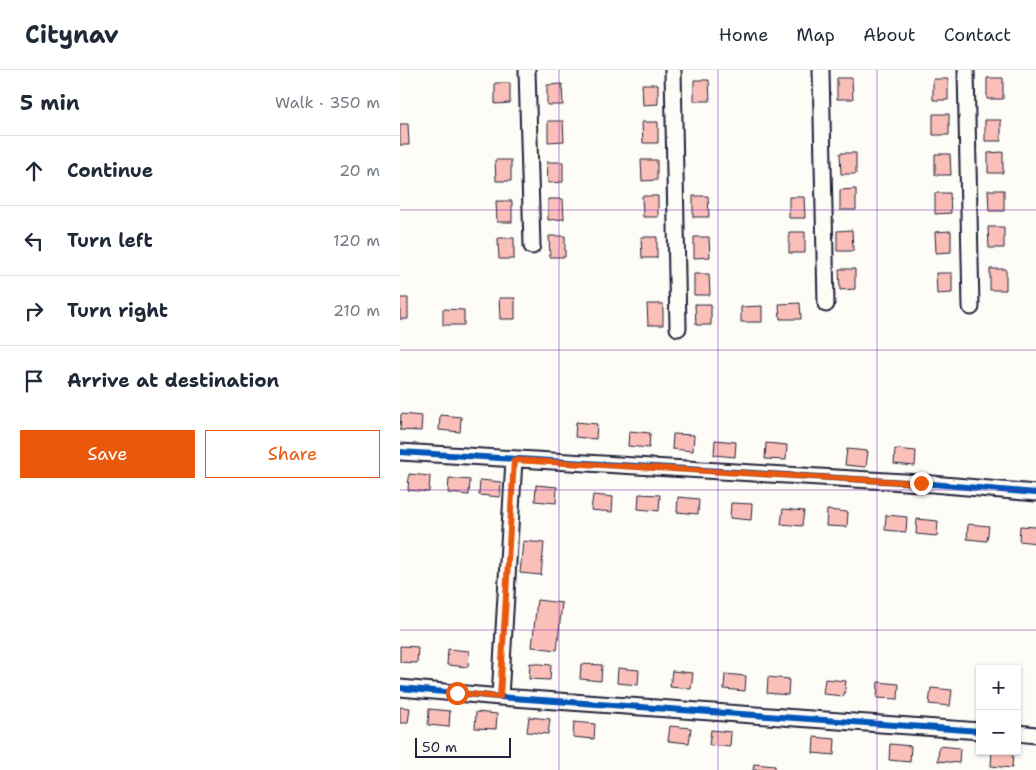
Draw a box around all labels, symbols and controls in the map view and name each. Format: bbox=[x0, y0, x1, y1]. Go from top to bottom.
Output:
text: Citynav bbox=[25, 19, 119, 51]
text: Home bbox=[719, 23, 768, 47]
text: Map bbox=[796, 23, 835, 47]
text: About bbox=[863, 23, 916, 47]
text: Contact bbox=[944, 23, 1011, 47]
text: 5 min bbox=[20, 89, 80, 117]
text: Walk · 350 m bbox=[275, 92, 380, 113]
icon: ahead bbox=[20, 157, 48, 185]
text: Continue bbox=[67, 158, 153, 183]
text: 20 m bbox=[339, 160, 380, 181]
icon: left bbox=[20, 227, 48, 255]
text: Turn left bbox=[67, 228, 153, 253]
text: 120 m bbox=[333, 230, 380, 251]
icon: right bbox=[20, 297, 48, 325]
text: Turn right bbox=[67, 298, 168, 323]
text: 210 m bbox=[333, 300, 380, 321]
icon: arrive bbox=[20, 367, 48, 395]
text: Arrive at destination bbox=[67, 368, 279, 393]
button: Save bbox=[20, 430, 195, 478]
button: Share bbox=[205, 430, 380, 478]
route end bbox=[910, 472, 933, 495]
map controls bbox=[976, 665, 1021, 755]
button: + bbox=[976, 665, 1021, 710]
route start bbox=[446, 682, 469, 705]
button: − bbox=[976, 710, 1021, 755]
scale bar bbox=[415, 735, 511, 758]
text: 50 m bbox=[422, 738, 457, 756]

